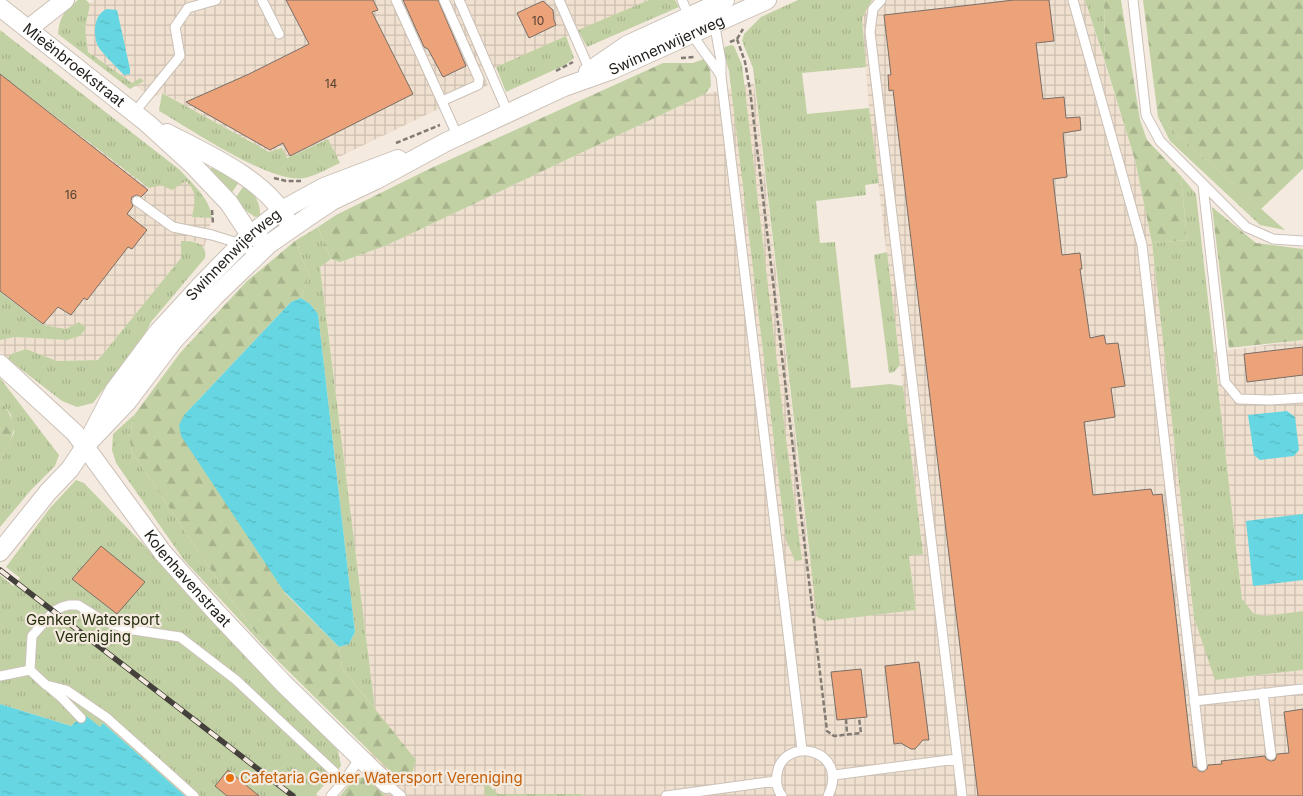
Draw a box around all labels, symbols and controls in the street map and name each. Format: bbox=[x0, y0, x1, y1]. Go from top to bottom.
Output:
street label: Swinnenwijerweg bbox=[606, 11, 727, 79]
house number: 10 bbox=[532, 13, 544, 28]
street label: Mieënbroekstraat bbox=[19, 19, 129, 111]
house number: 14 bbox=[325, 76, 338, 91]
house number: 16 bbox=[65, 187, 77, 202]
street label: Swinnenwijerweg bbox=[181, 204, 285, 304]
street label: Kolenhavenstraat bbox=[140, 526, 235, 631]
park label: Genker Watersport Vereniging bbox=[26, 610, 160, 646]
place label: Cafetaria Genker Watersport Vereniging bbox=[240, 768, 523, 787]
marker: Cafetaria Genker Watersport Vereniging bbox=[224, 772, 236, 784]

